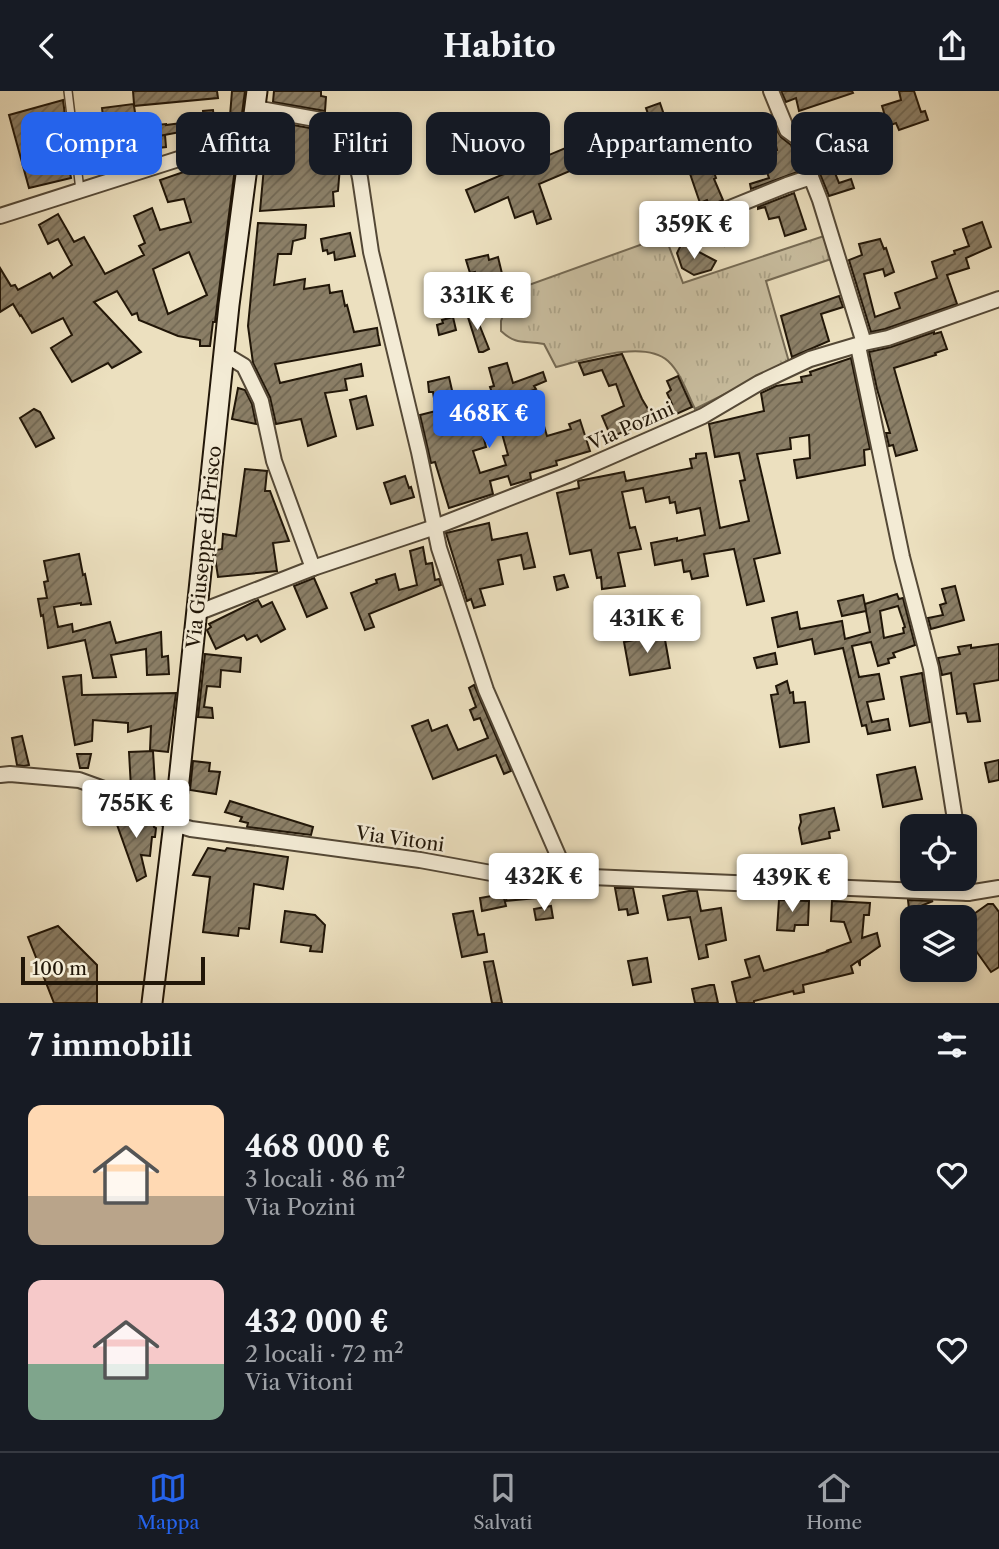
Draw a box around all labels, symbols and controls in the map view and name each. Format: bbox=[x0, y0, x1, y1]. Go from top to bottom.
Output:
text: Habito bbox=[443, 26, 556, 65]
icon: back bbox=[28, 27, 66, 65]
icon: share bbox=[933, 27, 971, 65]
chip: Compra bbox=[21, 112, 162, 175]
chip: Affitta bbox=[176, 112, 295, 175]
chip: Filtri bbox=[309, 112, 412, 175]
chip: Nuovo bbox=[426, 112, 550, 175]
chip: Appartamento bbox=[564, 112, 777, 175]
chip: Casa bbox=[791, 112, 893, 175]
pin: 359K € bbox=[637, 201, 751, 261]
text: 359K € bbox=[655, 210, 733, 238]
pin: 331K € bbox=[420, 273, 534, 332]
text: 331K € bbox=[440, 281, 514, 309]
pin: 468K € bbox=[432, 391, 546, 450]
street label: Via Pozini bbox=[584, 397, 678, 455]
text: 468K € bbox=[449, 399, 529, 427]
street label: Via Giuseppe di Prisco bbox=[182, 444, 226, 651]
pin: 431K € bbox=[590, 595, 704, 655]
text: 431K € bbox=[609, 604, 685, 632]
pin: 755K € bbox=[79, 781, 193, 840]
text: 755K € bbox=[98, 789, 174, 817]
map controls bbox=[900, 814, 977, 982]
button: locate bbox=[900, 814, 977, 891]
street label: Via Vitoni bbox=[353, 821, 446, 857]
pin: 432K € bbox=[487, 853, 601, 913]
pin: 439K € bbox=[735, 855, 849, 914]
text: 432K € bbox=[505, 862, 583, 890]
text: 439K € bbox=[753, 863, 831, 891]
button: layers bbox=[900, 905, 977, 982]
scale bar bbox=[21, 954, 205, 986]
text: 100 m bbox=[32, 957, 87, 980]
icon: filters bbox=[933, 1026, 971, 1064]
text: 7 immobili bbox=[28, 1027, 192, 1064]
text: 468 000 € bbox=[245, 1128, 391, 1165]
icon: home bbox=[84, 1133, 168, 1217]
icon: heart bbox=[933, 1156, 971, 1194]
text: 3 locali · 86 m² bbox=[245, 1165, 406, 1193]
text: Via Pozini bbox=[245, 1193, 356, 1221]
text: 432 000 € bbox=[245, 1303, 389, 1340]
icon: home bbox=[84, 1308, 168, 1392]
icon: heart bbox=[933, 1331, 971, 1369]
text: 2 locali · 72 m² bbox=[245, 1340, 404, 1368]
text: Via Vitoni bbox=[245, 1368, 353, 1396]
tab: Mappa bbox=[137, 1469, 199, 1534]
tab: Salvati bbox=[473, 1469, 532, 1534]
tab: Home bbox=[806, 1469, 862, 1534]

